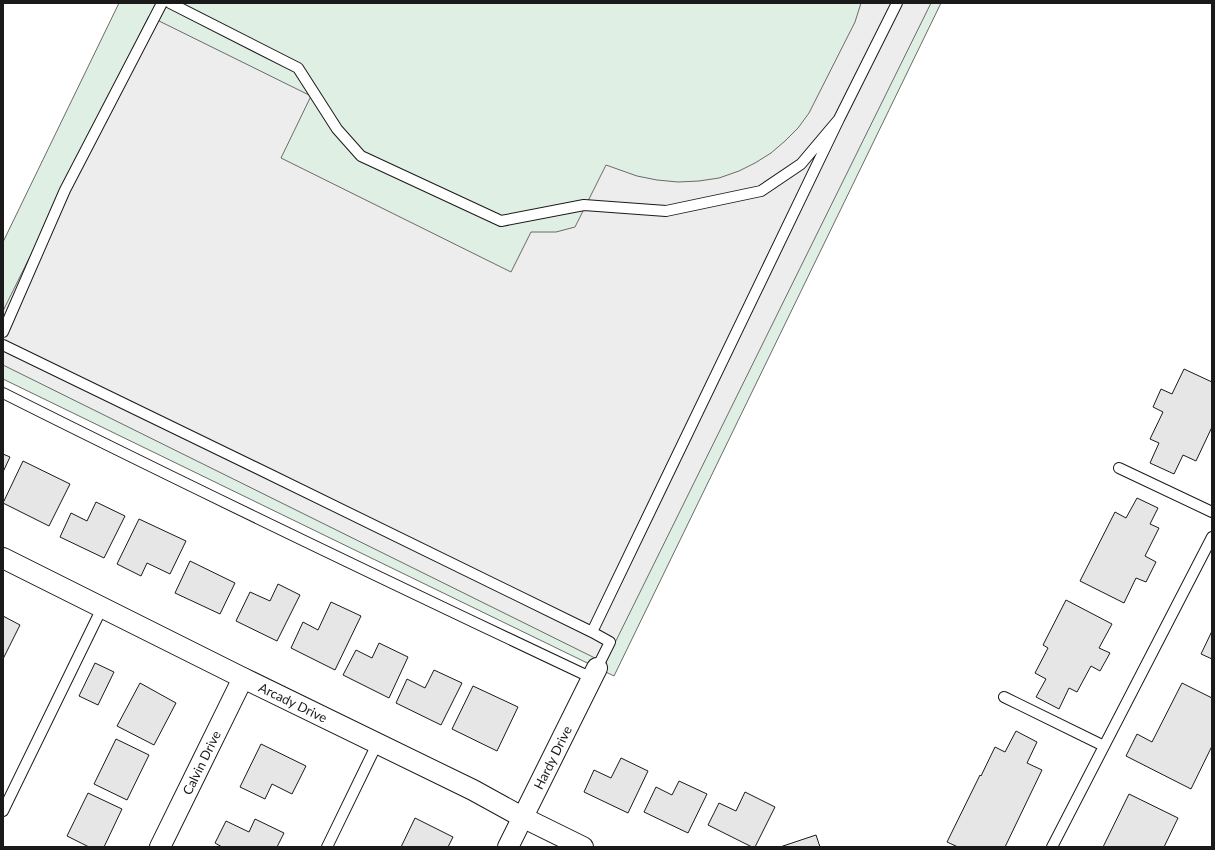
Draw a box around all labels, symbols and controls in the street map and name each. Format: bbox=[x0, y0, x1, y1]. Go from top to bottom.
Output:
street label: Arcady Drive bbox=[256, 679, 330, 726]
street label: Hardy Drive bbox=[530, 723, 575, 792]
street label: Calvin Drive bbox=[179, 728, 224, 797]

